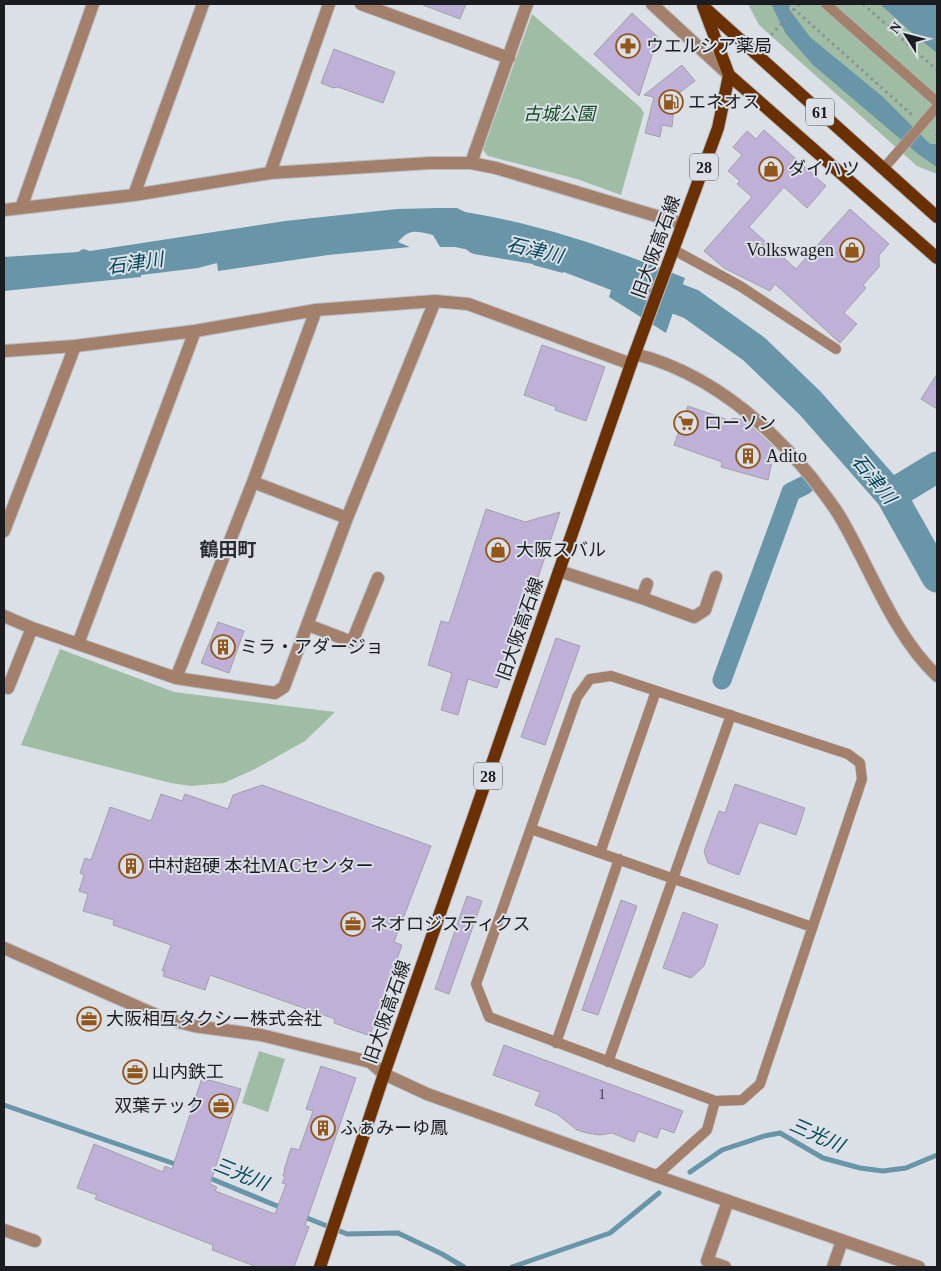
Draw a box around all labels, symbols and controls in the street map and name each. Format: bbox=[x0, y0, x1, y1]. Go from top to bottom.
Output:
north arrow bbox=[881, 10, 931, 60]
text: N bbox=[887, 19, 905, 36]
pharmacy icon: ウエルシア薬局 bbox=[615, 33, 641, 59]
place label: ウエルシア薬局 bbox=[646, 36, 772, 56]
fuel station icon: エネオス bbox=[658, 89, 684, 115]
place label: エネオス bbox=[688, 92, 760, 112]
road number: 61 bbox=[806, 98, 834, 125]
park label: 古城公園 bbox=[523, 104, 598, 124]
road number: 28 bbox=[690, 154, 718, 180]
shop icon: ダイハツ bbox=[758, 156, 784, 182]
place label: ダイハツ bbox=[788, 159, 860, 179]
street label: 旧大阪高石線 bbox=[628, 193, 684, 301]
water label: 石津川 bbox=[505, 233, 567, 267]
shop icon: Volkswagen bbox=[839, 237, 865, 263]
place label: Volkswagen bbox=[746, 240, 834, 260]
water label: 石津川 bbox=[105, 248, 167, 277]
supermarket icon: ローソン bbox=[673, 410, 699, 436]
place label: ローソン bbox=[704, 413, 776, 433]
building icon: Adito bbox=[735, 443, 761, 469]
place label: Adito bbox=[766, 446, 807, 466]
water label: 石津川 bbox=[848, 450, 901, 509]
shop icon: 大阪スバル bbox=[485, 537, 511, 563]
district label: 鶴田町 bbox=[199, 539, 257, 560]
place label: 大阪スバル bbox=[516, 540, 606, 560]
street label: 旧大阪高石線 bbox=[493, 575, 547, 683]
building icon: ミラ・アダージョ bbox=[210, 634, 236, 660]
place label: ミラ・アダージョ bbox=[240, 637, 384, 657]
road number: 28 bbox=[474, 762, 502, 789]
building icon: 中村超硬 本社MACセンター bbox=[118, 853, 144, 879]
place label: 中村超硬 本社MACセンター bbox=[148, 856, 374, 876]
office icon: ネオロジスティクス bbox=[340, 911, 366, 937]
place label: ネオロジスティクス bbox=[370, 914, 530, 934]
street label: 旧大阪高石線 bbox=[360, 958, 414, 1066]
office icon: 大阪相互タクシー株式会社 bbox=[76, 1006, 102, 1032]
place label: 大阪相互タクシー株式会社 bbox=[106, 1009, 322, 1029]
office icon: 山内鉄工 bbox=[122, 1059, 148, 1085]
place label: 山内鉄工 bbox=[152, 1062, 224, 1082]
house number: 1 bbox=[598, 1086, 606, 1102]
office icon: 双葉テック bbox=[208, 1093, 234, 1119]
place label: 双葉テック bbox=[114, 1096, 204, 1116]
water label: 三光川 bbox=[787, 1114, 849, 1157]
building icon: ふぁみーゆ鳳 bbox=[310, 1115, 336, 1141]
place label: ふぁみーゆ鳳 bbox=[340, 1118, 448, 1138]
water label: 三光川 bbox=[211, 1154, 273, 1195]

